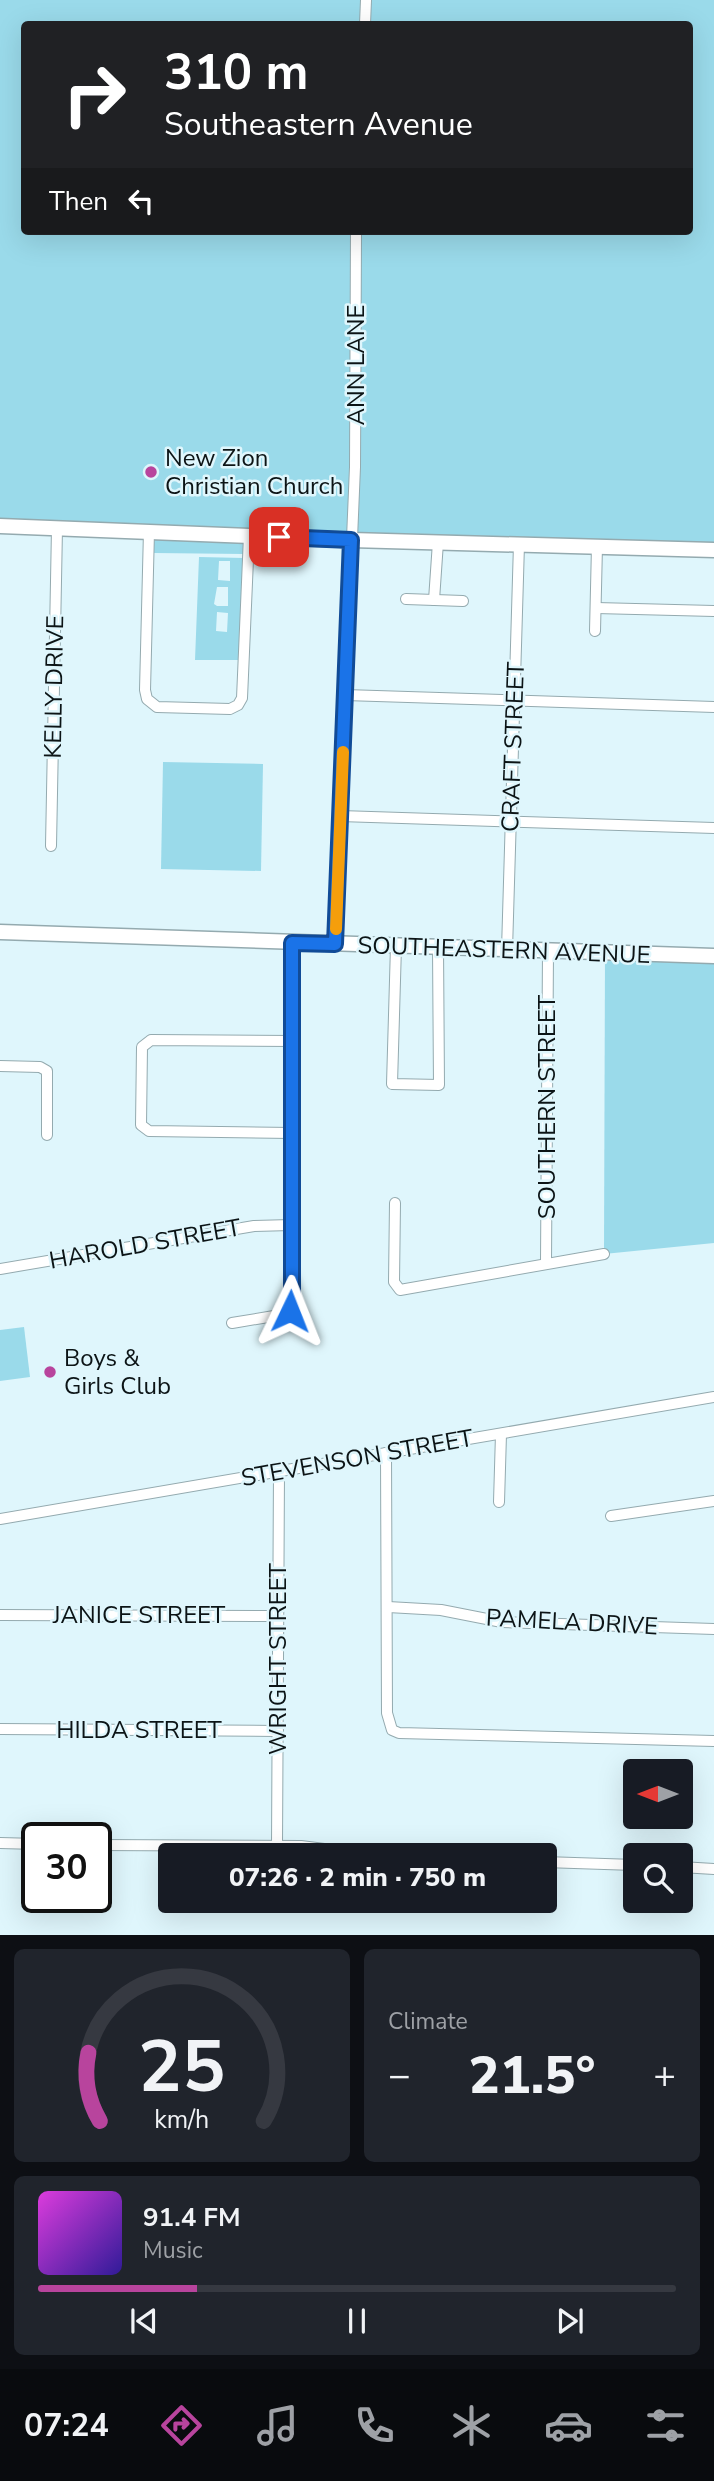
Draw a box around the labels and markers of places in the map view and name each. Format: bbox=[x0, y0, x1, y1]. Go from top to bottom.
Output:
place label: New Zion Christian Church bbox=[165, 442, 343, 502]
marker: New Zion Christian Church bbox=[143, 464, 159, 480]
pin bbox=[249, 507, 309, 567]
place label: Boys & Girls Club bbox=[64, 1342, 171, 1402]
marker: Boys & Girls Club bbox=[42, 1364, 58, 1380]

